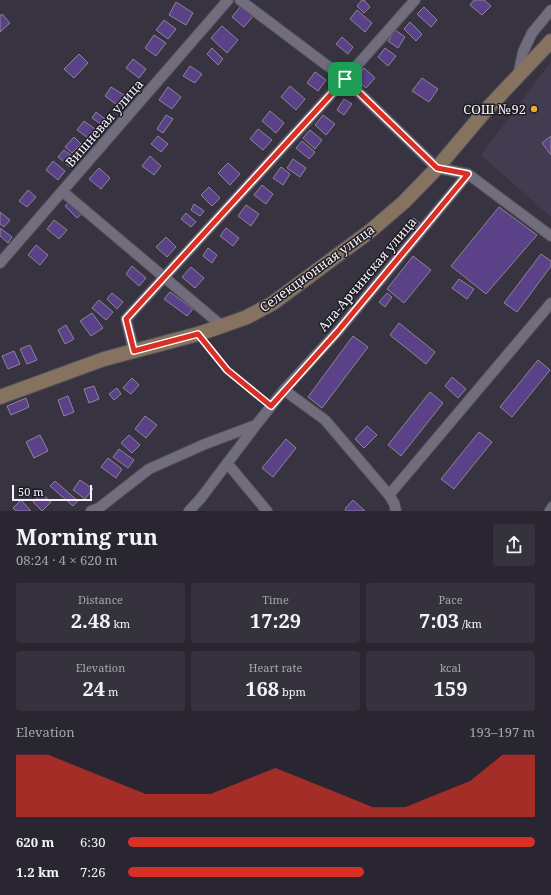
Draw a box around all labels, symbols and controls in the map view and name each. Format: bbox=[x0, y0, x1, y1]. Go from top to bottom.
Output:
pin bbox=[328, 62, 362, 96]
icon: arrive bbox=[334, 68, 356, 90]
street label: Вишневая улица bbox=[61, 75, 147, 171]
place label: СОШ №92 bbox=[463, 100, 526, 118]
marker: СОШ №92 bbox=[529, 104, 539, 114]
street label: Ала-Арчинская улица bbox=[314, 213, 420, 335]
street label: Селекционная улица bbox=[256, 220, 378, 316]
scale bar bbox=[12, 483, 92, 502]
text: 50 m bbox=[18, 484, 44, 499]
text: Morning run bbox=[16, 521, 158, 551]
button: share bbox=[493, 524, 535, 566]
text: 08:24 · 4 × 620 m bbox=[16, 551, 118, 569]
text: Distance bbox=[78, 592, 123, 607]
text: Time bbox=[262, 592, 289, 607]
text: Pace bbox=[438, 592, 463, 607]
text: 2.48 bbox=[71, 607, 111, 634]
text: 17:29 bbox=[250, 607, 301, 634]
text: 7:03 bbox=[419, 607, 459, 634]
text: km bbox=[111, 616, 130, 631]
text: /km bbox=[459, 616, 482, 631]
text: Elevation bbox=[76, 660, 125, 675]
text: Heart rate bbox=[249, 660, 302, 675]
text: kcal bbox=[440, 660, 461, 675]
text: 24 bbox=[83, 675, 105, 702]
text: 168 bbox=[245, 675, 279, 702]
text: 159 bbox=[434, 675, 467, 702]
text: m bbox=[105, 684, 118, 699]
text: bpm bbox=[279, 684, 306, 699]
text: Elevation bbox=[16, 723, 75, 741]
text: 193–197 m bbox=[469, 723, 535, 741]
text: 620 m bbox=[16, 833, 54, 851]
text: 6:30 bbox=[80, 833, 106, 851]
text: 1.2 km bbox=[16, 863, 59, 881]
text: 7:26 bbox=[80, 863, 106, 881]

